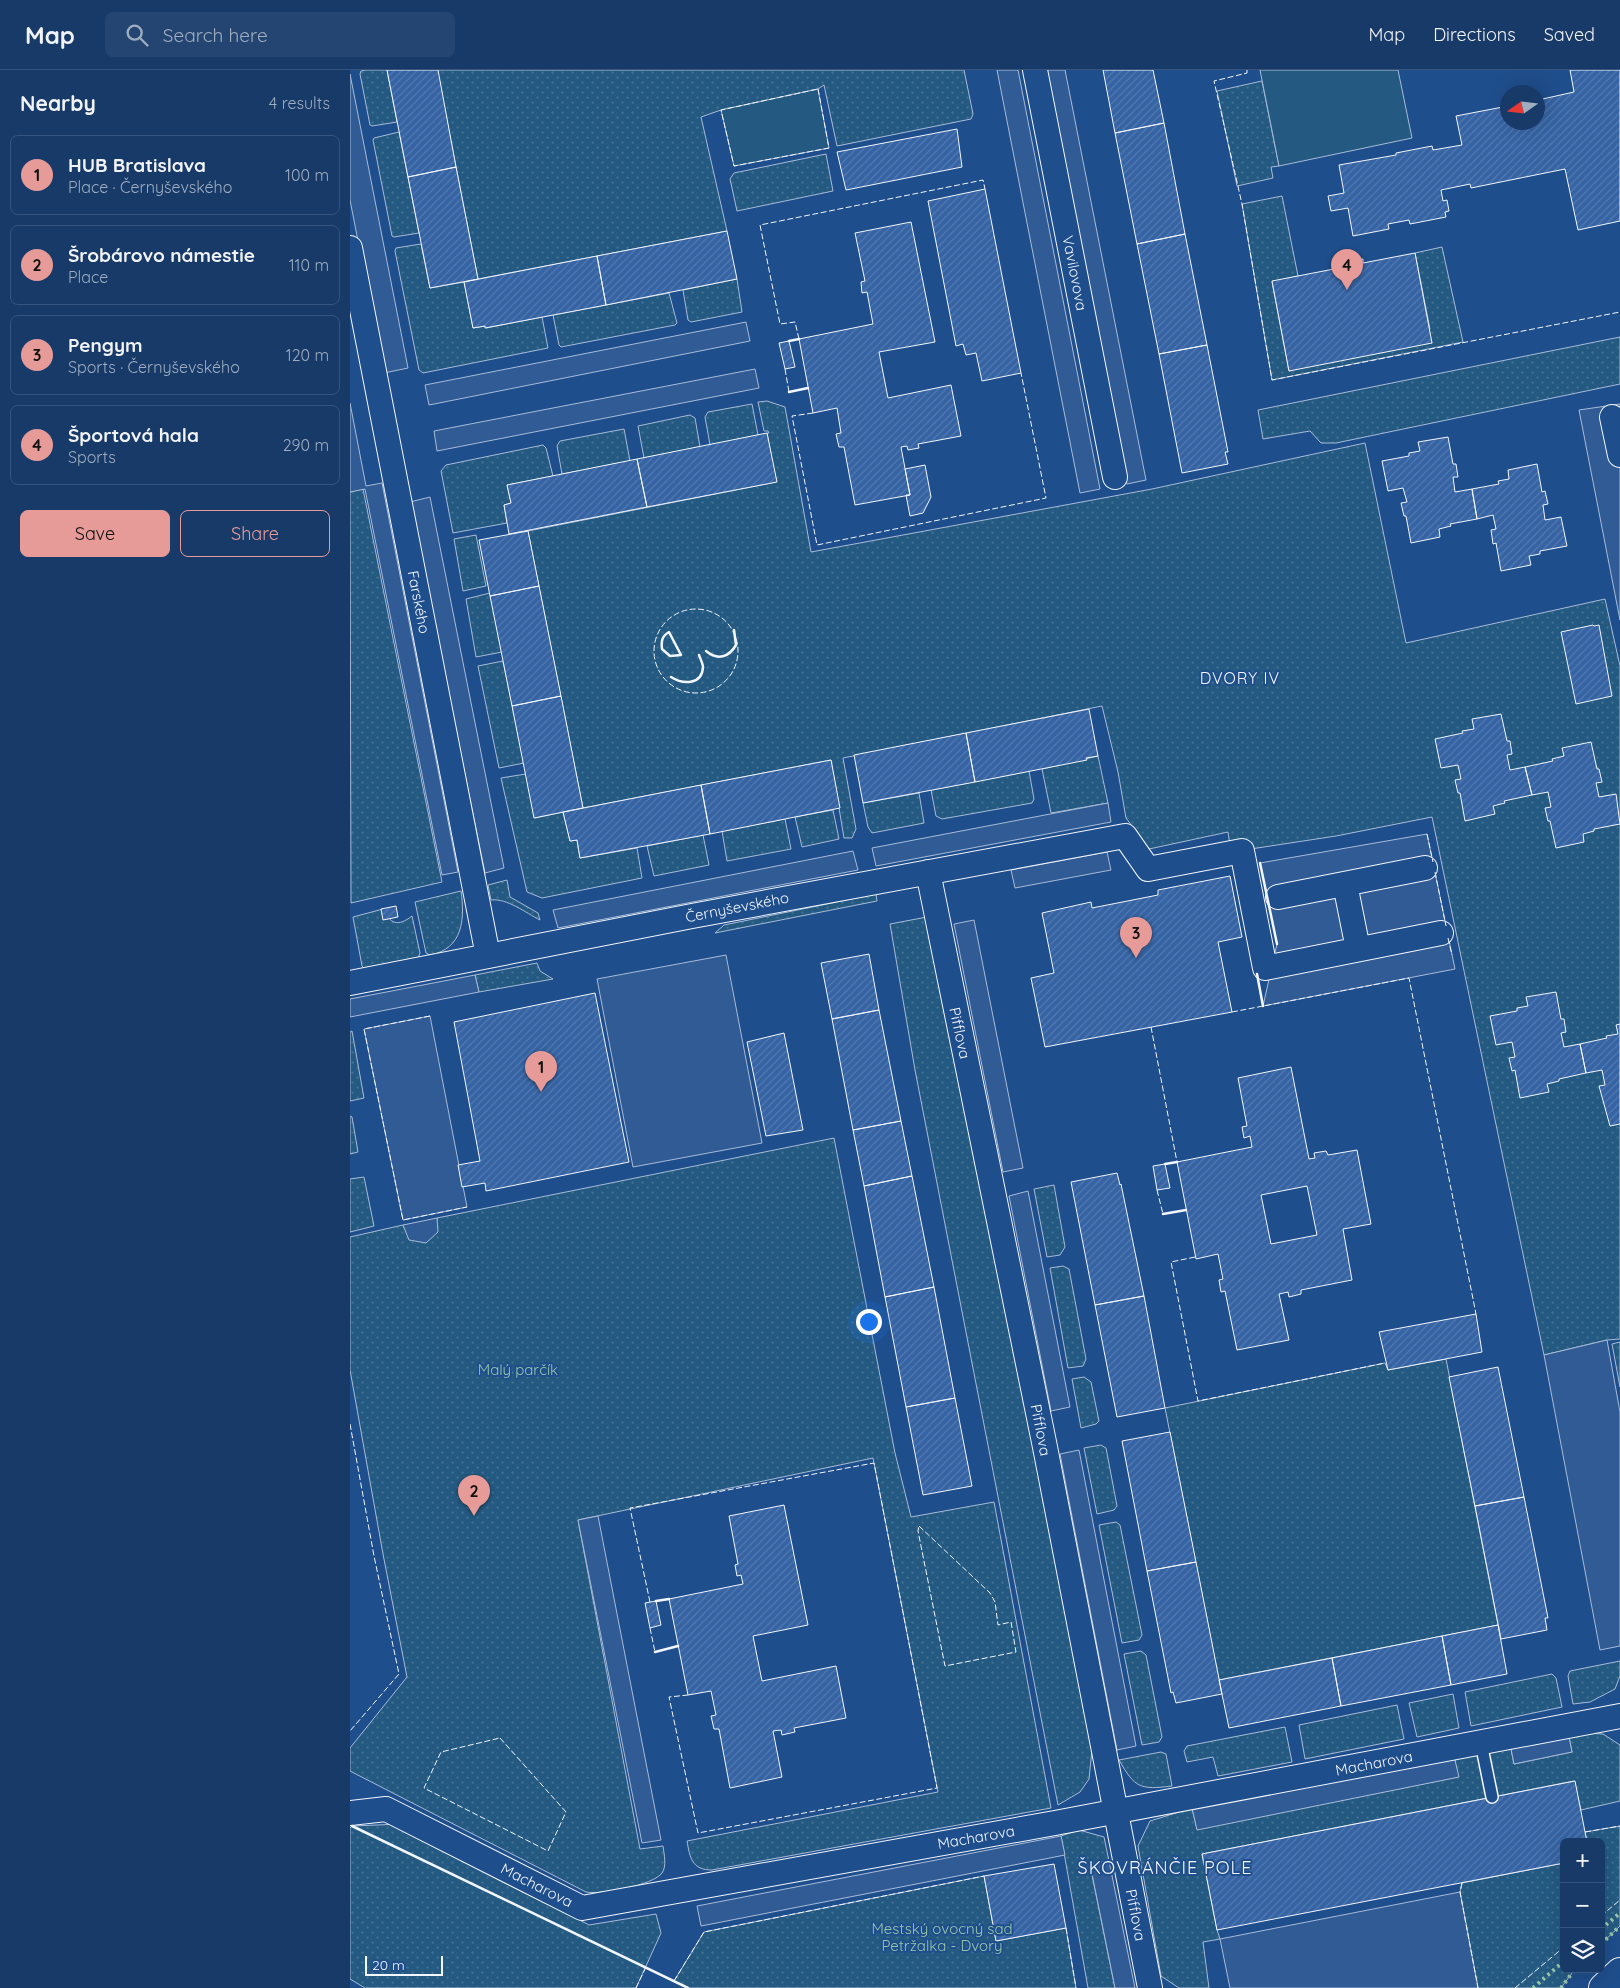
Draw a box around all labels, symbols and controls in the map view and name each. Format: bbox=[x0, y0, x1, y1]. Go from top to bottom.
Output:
search box bbox=[105, 12, 455, 57]
text: Map bbox=[25, 20, 75, 50]
icon: search bbox=[123, 21, 151, 49]
text: Search here bbox=[163, 23, 268, 47]
text: Map bbox=[1368, 23, 1405, 46]
text: Directions bbox=[1433, 23, 1516, 46]
text: Saved bbox=[1544, 23, 1595, 46]
north arrow bbox=[1500, 85, 1545, 130]
text: Nearby bbox=[20, 90, 96, 116]
text: 4 results bbox=[269, 93, 330, 113]
text: HUB Bratislava bbox=[68, 153, 206, 177]
text: 1 bbox=[34, 165, 40, 185]
text: 100 m bbox=[285, 165, 329, 185]
text: Place · Černyševského bbox=[68, 177, 232, 197]
street label: Vavilovova bbox=[1058, 234, 1092, 312]
text: Šrobárovo námestie bbox=[68, 243, 255, 267]
pin: 4 bbox=[1331, 249, 1363, 290]
text: 2 bbox=[32, 255, 42, 275]
text: 110 m bbox=[289, 255, 329, 275]
text: Place bbox=[68, 267, 108, 287]
text: Pengym bbox=[68, 333, 143, 357]
text: 3 bbox=[33, 345, 41, 365]
text: 120 m bbox=[286, 345, 329, 365]
text: Sports · Černyševského bbox=[68, 357, 240, 377]
text: Športová hala bbox=[68, 423, 199, 447]
text: 4 bbox=[32, 435, 42, 455]
text: 290 m bbox=[283, 435, 329, 455]
text: Sports bbox=[68, 447, 116, 467]
button: Save bbox=[20, 510, 170, 557]
button: Share bbox=[180, 510, 330, 557]
street label: Farského bbox=[404, 569, 434, 635]
district label: DVORY IV bbox=[1200, 668, 1280, 688]
street label: Černyševského bbox=[684, 888, 790, 926]
pin: 3 bbox=[1120, 917, 1152, 958]
street label: Pifflova bbox=[945, 1005, 975, 1061]
pin: 1 bbox=[525, 1051, 557, 1092]
your location bbox=[856, 1309, 882, 1335]
park label: Malý parčík bbox=[478, 1360, 558, 1379]
street label: Pifflova bbox=[1027, 1402, 1055, 1458]
pin: 2 bbox=[458, 1475, 490, 1516]
street label: Macharova bbox=[1334, 1746, 1414, 1780]
street label: Macharova bbox=[936, 1821, 1016, 1853]
map controls bbox=[1560, 1838, 1605, 1973]
button: + bbox=[1560, 1838, 1605, 1883]
district label: ŠKOVRÁNČIE POLE bbox=[1078, 1856, 1252, 1879]
street label: Macharova bbox=[498, 1859, 576, 1911]
button: − bbox=[1560, 1883, 1605, 1928]
street label: Pifflova bbox=[1122, 1887, 1150, 1943]
park label: Mestský ovocný sad Petržalka - Dvory bbox=[871, 1919, 1013, 1955]
button: layers bbox=[1560, 1928, 1605, 1973]
scale bar bbox=[365, 1953, 442, 1976]
text: 20 m bbox=[372, 1956, 405, 1974]

